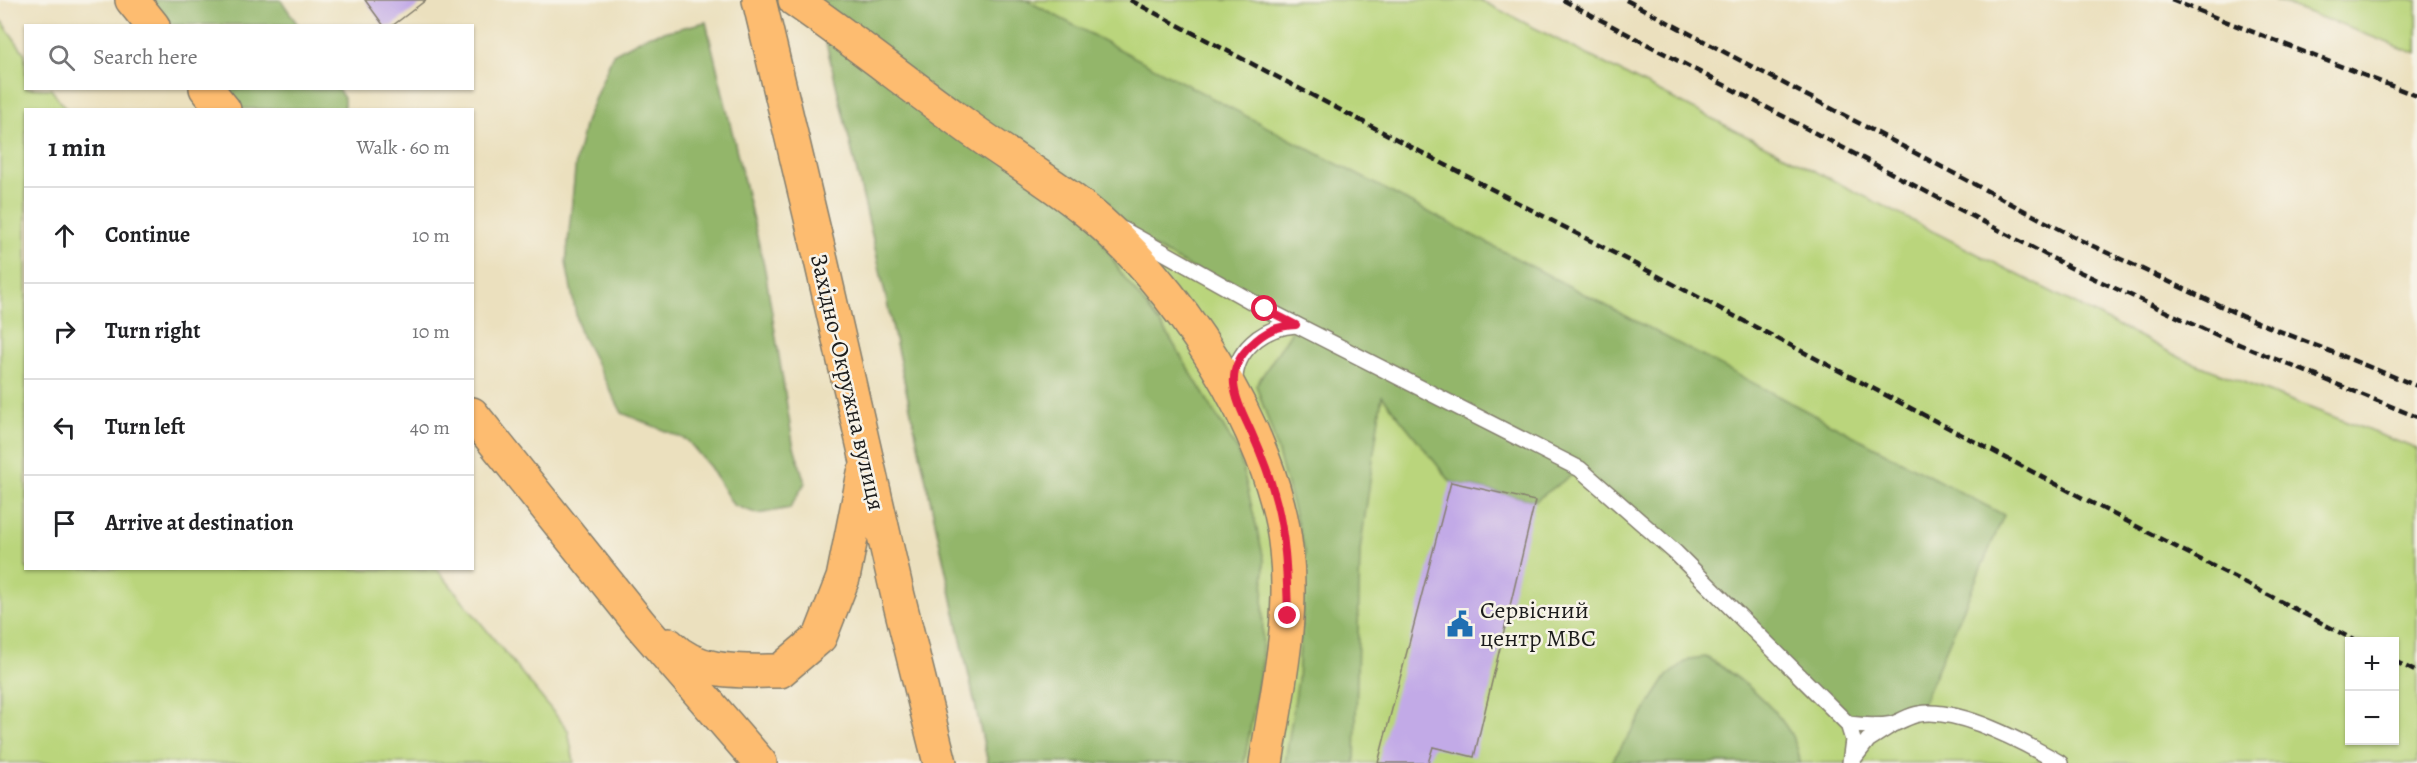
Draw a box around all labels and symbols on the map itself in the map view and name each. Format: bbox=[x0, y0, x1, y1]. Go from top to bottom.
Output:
street label: Західно-Окружна вулиця bbox=[803, 251, 893, 513]
route start bbox=[1251, 295, 1277, 321]
place label: Сервісний центр МВС bbox=[1480, 594, 1596, 654]
route end bbox=[1274, 602, 1300, 628]
public building icon: Сервісний центр МВС bbox=[1445, 609, 1475, 639]

